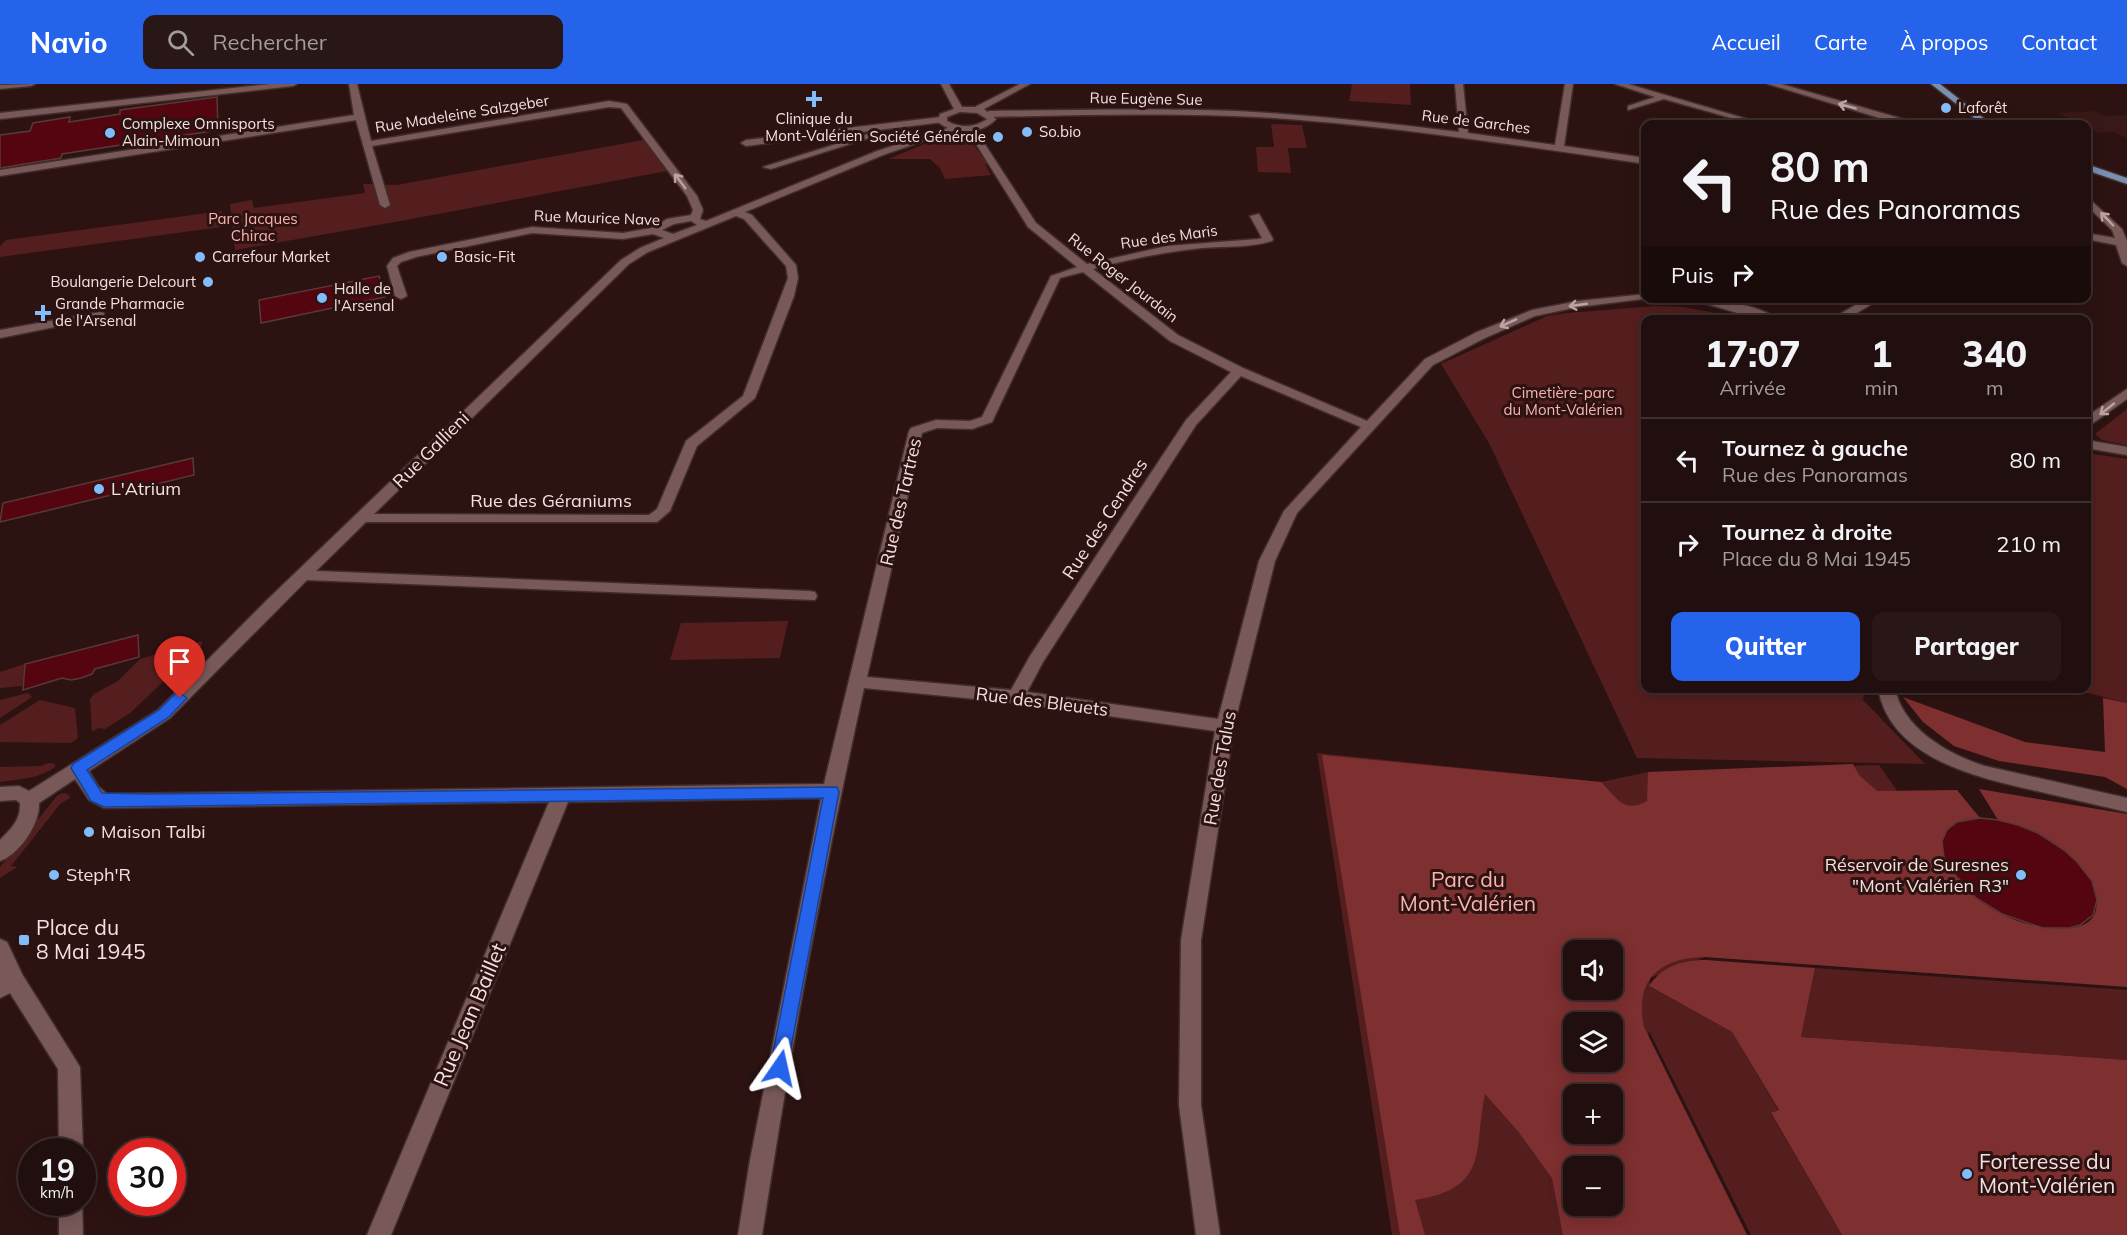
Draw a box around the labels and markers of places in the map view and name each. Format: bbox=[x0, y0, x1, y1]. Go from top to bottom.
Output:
marker: Clinique du Mont-Valérien bbox=[805, 90, 823, 108]
place label: Laforêt bbox=[1958, 98, 2007, 117]
marker: Laforêt bbox=[1939, 101, 1953, 115]
place label: Clinique du Mont-Valérien bbox=[765, 109, 863, 145]
place label: Complexe Omnisports Alain-Mimoun bbox=[122, 114, 275, 150]
place label: So.bio bbox=[1039, 122, 1081, 141]
marker: So.bio bbox=[1020, 125, 1034, 139]
marker: Complexe Omnisports Alain-Mimoun bbox=[103, 126, 117, 140]
place label: Société Générale bbox=[870, 127, 986, 146]
marker: Société Générale bbox=[991, 130, 1005, 144]
place label: Carrefour Market bbox=[212, 247, 330, 266]
place label: Basic-Fit bbox=[454, 247, 515, 266]
marker: Carrefour Market bbox=[193, 250, 207, 264]
marker: Basic-Fit bbox=[435, 250, 449, 264]
place label: Boulangerie Delcourt bbox=[50, 272, 196, 291]
marker: Boulangerie Delcourt bbox=[201, 275, 215, 289]
place label: Halle de l'Arsenal bbox=[334, 279, 394, 315]
marker: Halle de l'Arsenal bbox=[315, 291, 329, 305]
place label: Grande Pharmacie de l'Arsenal bbox=[55, 294, 185, 330]
marker: Grande Pharmacie de l'Arsenal bbox=[36, 306, 50, 320]
place label: L'Atrium bbox=[111, 477, 181, 500]
marker: L'Atrium bbox=[92, 482, 106, 496]
pin bbox=[154, 636, 205, 698]
place label: Maison Talbi bbox=[101, 820, 206, 843]
marker: Maison Talbi bbox=[82, 825, 96, 839]
place label: Réservoir de Suresnes "Mont Valérien R3" bbox=[1825, 853, 2009, 897]
place label: Steph'R bbox=[66, 863, 131, 886]
marker: Steph'R bbox=[47, 868, 61, 882]
marker: Réservoir de Suresnes "Mont Valérien R3" bbox=[2014, 868, 2028, 882]
place label: Place du 8 Mai 1945 bbox=[36, 914, 146, 964]
marker: Place du 8 Mai 1945 bbox=[17, 933, 31, 947]
place label: Forteresse du Mont-Valérien bbox=[1979, 1148, 2115, 1198]
marker: Forteresse du Mont-Valérien bbox=[1960, 1167, 1974, 1181]

